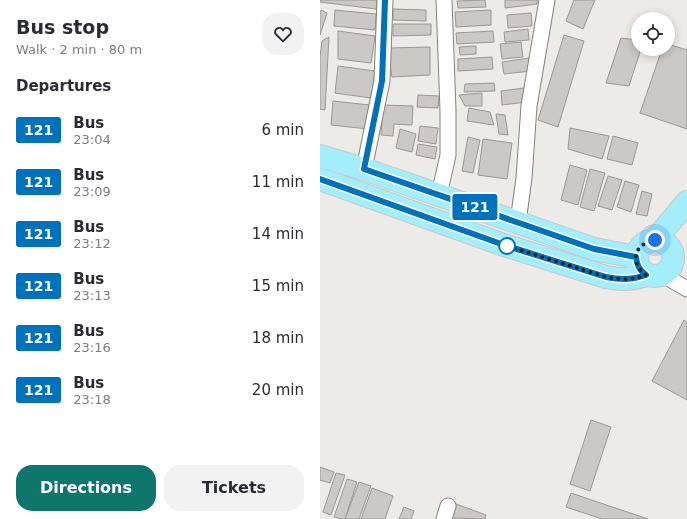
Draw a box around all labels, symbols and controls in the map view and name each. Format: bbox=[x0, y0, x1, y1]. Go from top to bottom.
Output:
map controls bbox=[631, 12, 675, 56]
button: locate bbox=[631, 12, 675, 56]
button: heart bbox=[262, 13, 304, 55]
text: Bus stop bbox=[16, 16, 109, 38]
text: Walk · 2 min · 80 m bbox=[16, 42, 142, 57]
text: Departures bbox=[16, 77, 111, 95]
text: Bus bbox=[73, 114, 104, 132]
text: 6 min bbox=[261, 121, 304, 139]
text: 121 bbox=[24, 122, 53, 138]
text: 23:04 bbox=[73, 132, 111, 147]
text: Bus bbox=[73, 166, 104, 184]
text: 11 min bbox=[252, 173, 304, 191]
text: 121 bbox=[24, 174, 53, 190]
text: 23:09 bbox=[73, 184, 111, 199]
line badge: 121 bbox=[452, 194, 498, 220]
text: 121 bbox=[460, 199, 490, 215]
text: Bus bbox=[73, 218, 104, 236]
text: 14 min bbox=[252, 225, 304, 243]
text: 121 bbox=[24, 226, 53, 242]
your location bbox=[645, 230, 665, 250]
text: 23:12 bbox=[73, 236, 111, 251]
unlabelled marker bbox=[498, 237, 516, 255]
text: Bus bbox=[73, 270, 104, 288]
text: 15 min bbox=[252, 277, 304, 295]
text: 121 bbox=[24, 278, 53, 294]
text: 23:13 bbox=[73, 288, 111, 303]
text: Bus bbox=[73, 322, 104, 340]
text: 18 min bbox=[252, 329, 304, 347]
text: 121 bbox=[24, 330, 53, 346]
text: 23:16 bbox=[73, 340, 111, 355]
text: Bus bbox=[73, 374, 104, 392]
text: 20 min bbox=[252, 381, 304, 399]
text: 121 bbox=[24, 382, 53, 398]
text: 23:18 bbox=[73, 392, 111, 407]
button: Directions bbox=[16, 465, 156, 511]
button: Tickets bbox=[164, 465, 304, 511]

